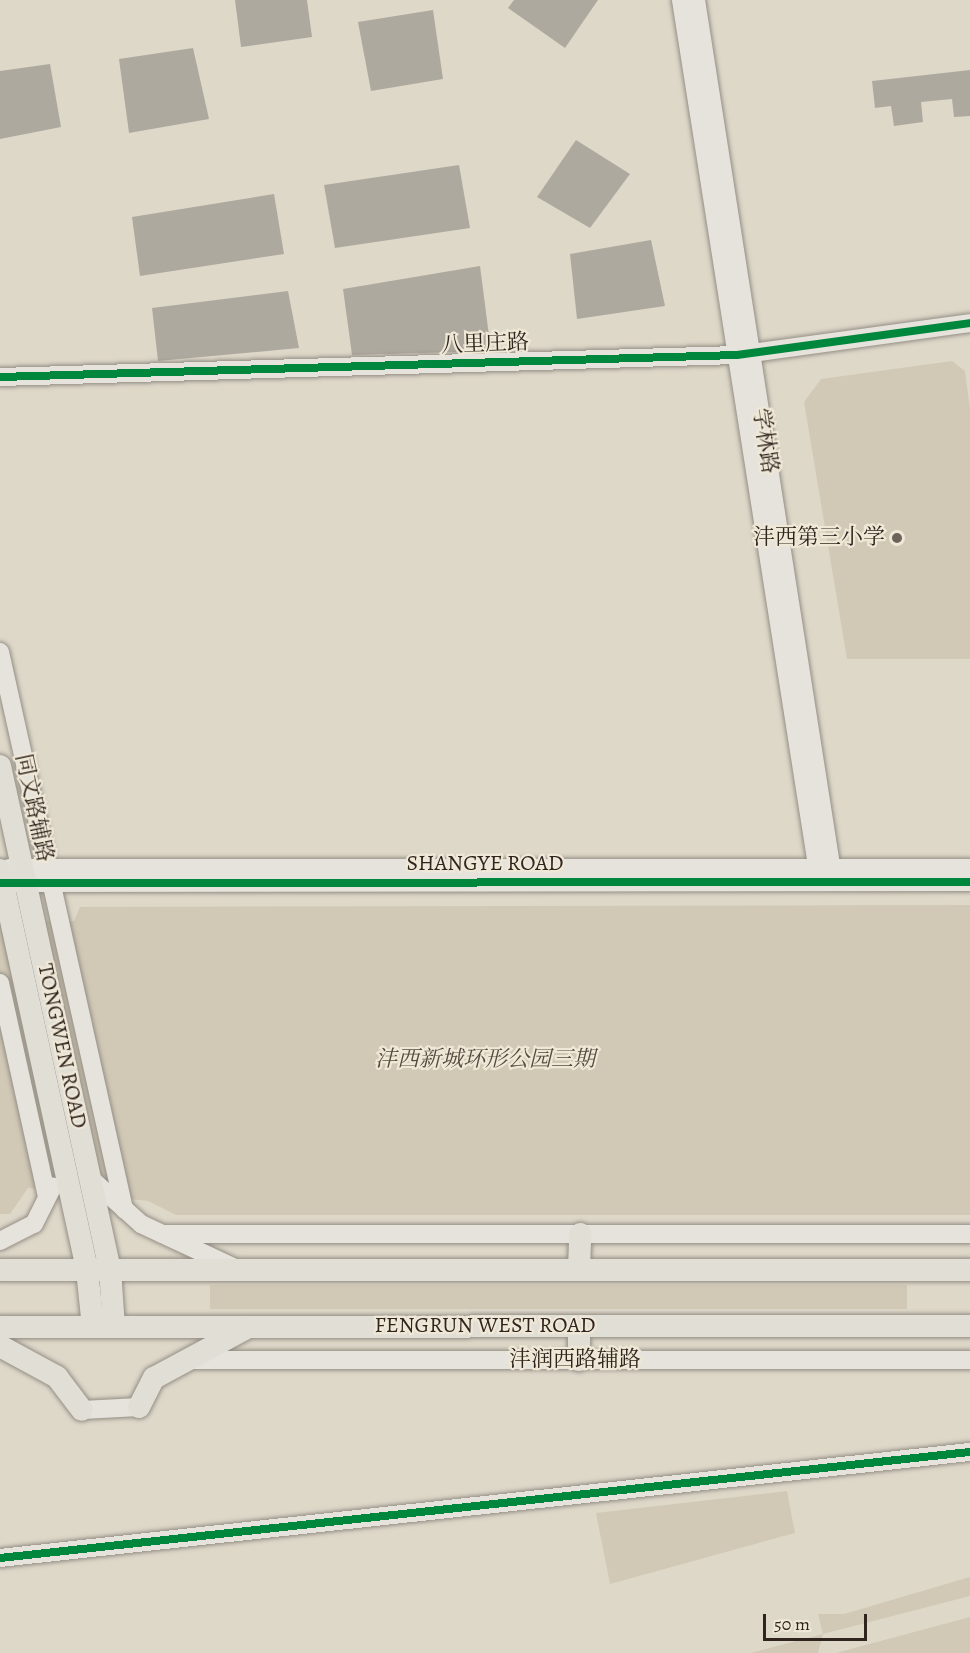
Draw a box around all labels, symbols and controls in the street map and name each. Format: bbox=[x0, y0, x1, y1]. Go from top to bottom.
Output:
street label: 八里庄路 bbox=[441, 329, 529, 359]
street label: 学林路 bbox=[747, 406, 783, 476]
place label: 沣西第三小学 bbox=[753, 525, 885, 551]
marker: 沣西第三小学 bbox=[890, 531, 904, 545]
street label: 同文路辅路 bbox=[10, 751, 58, 865]
street label: SHANGYE ROAD bbox=[406, 851, 564, 877]
street label: TONGWEN ROAD bbox=[32, 961, 92, 1131]
park label: 沣西新城环形公园三期 bbox=[375, 1047, 595, 1073]
street label: FENGRUN WEST ROAD bbox=[375, 1313, 595, 1339]
street label: 沣润西路辅路 bbox=[509, 1347, 641, 1373]
scale bar bbox=[766, 1602, 870, 1640]
text: 50 m bbox=[774, 1612, 810, 1636]

